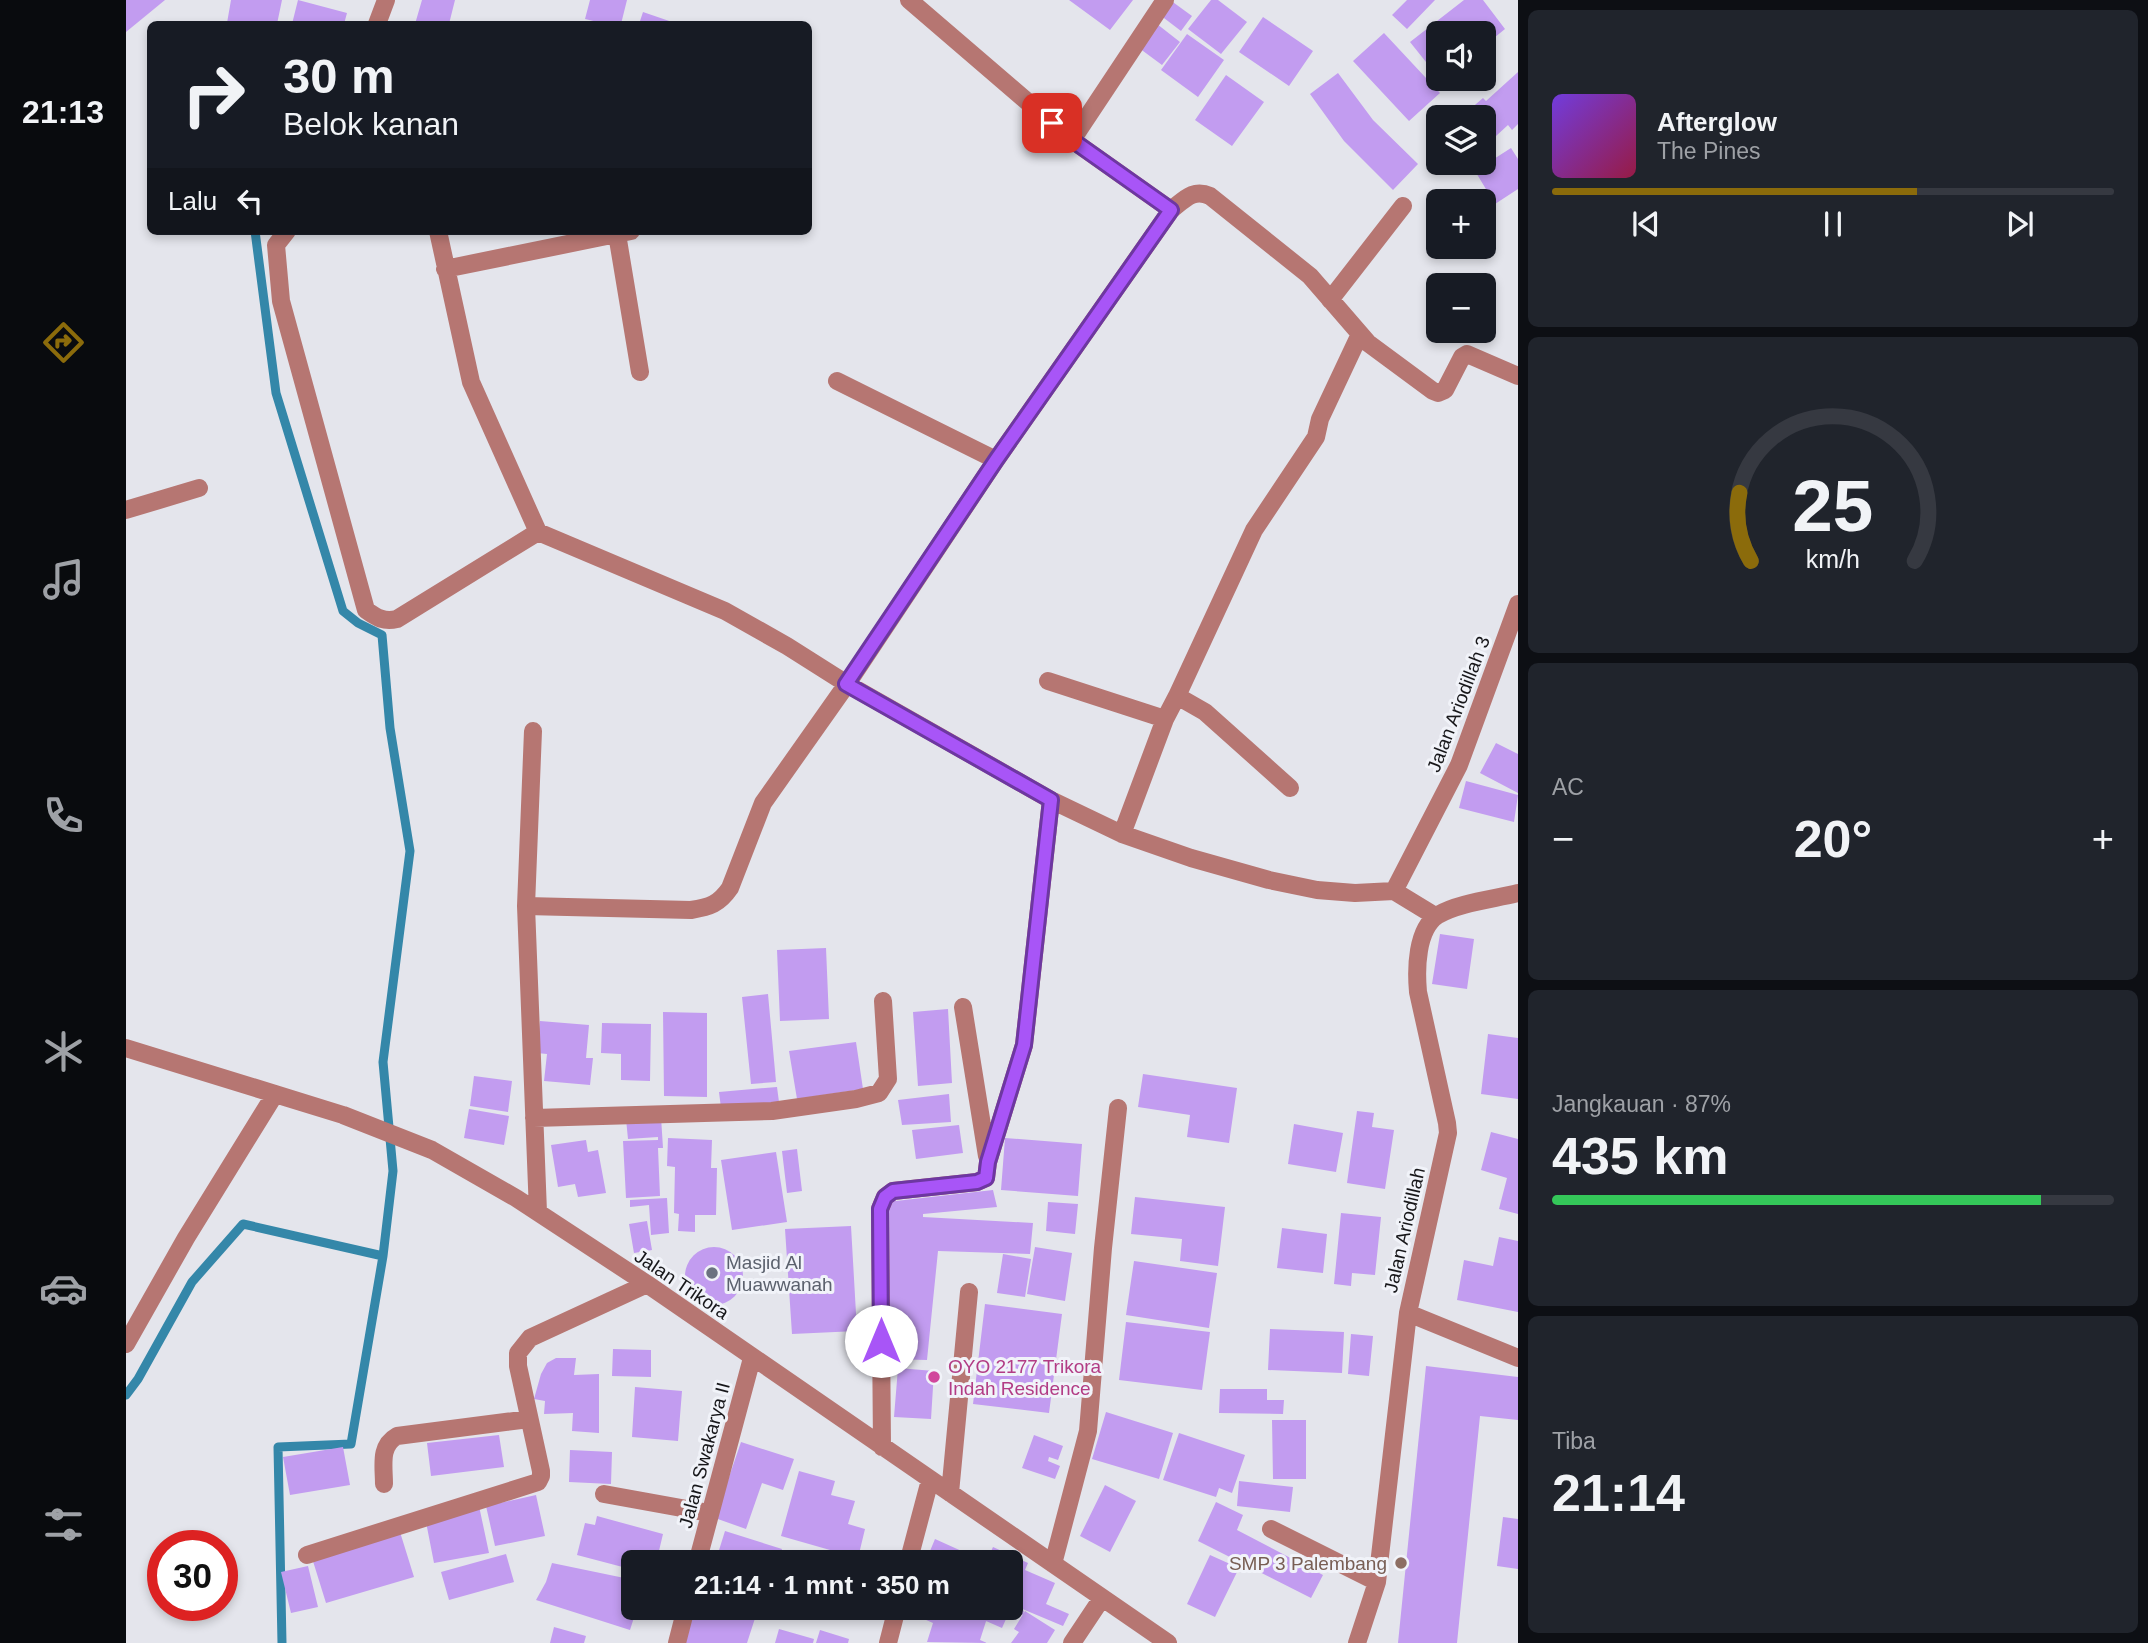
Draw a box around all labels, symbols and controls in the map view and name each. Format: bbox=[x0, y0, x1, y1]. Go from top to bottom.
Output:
map controls bbox=[1426, 21, 1496, 343]
button: sound bbox=[1426, 21, 1496, 91]
icon: right bbox=[168, 49, 259, 140]
text: 30 m bbox=[283, 49, 395, 103]
pin bbox=[1022, 93, 1082, 153]
text: 21:13 bbox=[22, 94, 104, 130]
icon: arrive bbox=[1033, 104, 1071, 142]
button: layers bbox=[1426, 105, 1496, 175]
text: Belok kanan bbox=[283, 106, 459, 142]
text: Afterglow bbox=[1657, 107, 1777, 137]
text: The Pines bbox=[1657, 138, 1761, 164]
icon: left bbox=[231, 182, 269, 220]
text: Lalu bbox=[168, 186, 217, 216]
button: + bbox=[1426, 189, 1496, 259]
icon: previous bbox=[1627, 205, 1665, 243]
icon: pause bbox=[1814, 205, 1852, 243]
icon: next bbox=[2001, 205, 2039, 243]
button: − bbox=[1426, 273, 1496, 343]
icon: directions bbox=[39, 318, 88, 367]
text: 25 bbox=[1793, 465, 1873, 546]
text: km/h bbox=[1806, 545, 1860, 573]
icon: music bbox=[39, 555, 88, 604]
street label: Jalan Ariodillah 3 bbox=[1423, 633, 1494, 775]
text: AC bbox=[1552, 774, 1584, 800]
icon: phone bbox=[39, 791, 88, 840]
text: 20° bbox=[1794, 810, 1872, 868]
text: − bbox=[1552, 818, 1574, 860]
text: + bbox=[2092, 818, 2114, 860]
icon: climate bbox=[39, 1027, 88, 1076]
text: Jangkauan · 87% bbox=[1552, 1091, 1731, 1117]
text: 435 km bbox=[1552, 1127, 1728, 1185]
street label: Jalan Ariodillah bbox=[1380, 1165, 1429, 1295]
street label: Jalan Trikora bbox=[631, 1245, 733, 1324]
place label: Masjid Al Muawwanah bbox=[726, 1252, 833, 1295]
icon: car bbox=[39, 1264, 88, 1313]
marker: Masjid Al Muawwanah bbox=[704, 1265, 720, 1281]
position arrow bbox=[844, 1304, 918, 1378]
place label: OYO 2177 Trikora Indah Residence bbox=[948, 1356, 1102, 1399]
marker: OYO 2177 Trikora Indah Residence bbox=[926, 1369, 942, 1385]
street label: Jalan Swakarya II bbox=[675, 1380, 734, 1530]
text: Tiba bbox=[1552, 1428, 1596, 1454]
text: 21:14 bbox=[1552, 1464, 1685, 1522]
icon: filters bbox=[39, 1500, 88, 1549]
speed limit sign: 30 bbox=[147, 1530, 238, 1621]
place label: SMP 3 Palembang bbox=[1229, 1553, 1387, 1574]
marker: SMP 3 Palembang bbox=[1393, 1555, 1409, 1571]
text: 21:14 · 1 mnt · 350 m bbox=[694, 1570, 950, 1600]

